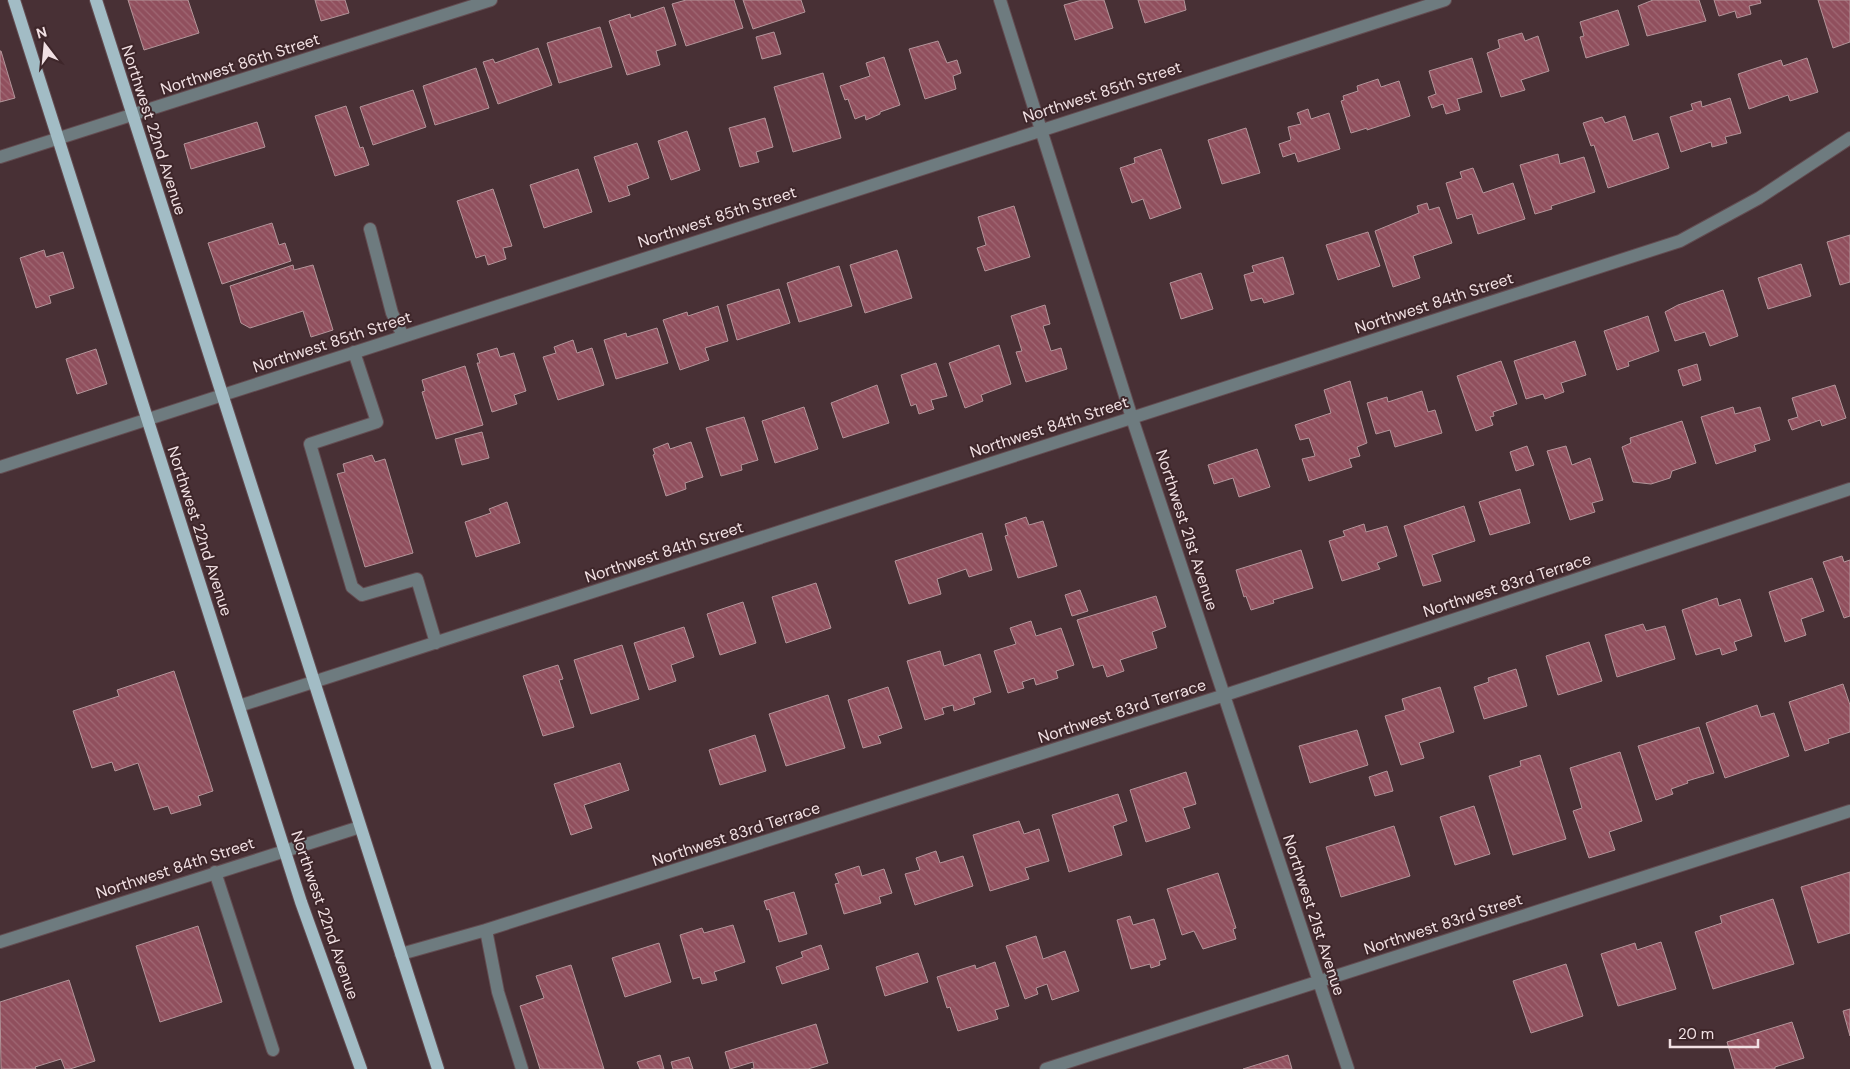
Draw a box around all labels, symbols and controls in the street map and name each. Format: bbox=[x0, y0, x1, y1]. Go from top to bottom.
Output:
north arrow bbox=[20, 20, 70, 70]
text: N bbox=[34, 22, 49, 43]
street label: Northwest 86th Street bbox=[158, 28, 322, 100]
street label: Northwest 22nd Avenue bbox=[117, 42, 191, 218]
street label: Northwest 85th Street bbox=[1020, 56, 1184, 128]
street label: Northwest 85th Street bbox=[635, 181, 799, 253]
street label: Northwest 84th Street bbox=[1352, 267, 1516, 339]
street label: Northwest 85th Street bbox=[250, 306, 414, 378]
street label: Northwest 84th Street bbox=[967, 391, 1131, 463]
street label: Northwest 22nd Avenue bbox=[163, 443, 237, 619]
street label: Northwest 21st Avenue bbox=[1151, 447, 1223, 613]
street label: Northwest 84th Street bbox=[582, 516, 746, 588]
street label: Northwest 83rd Terrace bbox=[1420, 548, 1594, 622]
street label: Northwest 83rd Terrace bbox=[1035, 674, 1209, 748]
street label: Northwest 83rd Terrace bbox=[649, 797, 823, 871]
street label: Northwest 22nd Avenue bbox=[286, 828, 364, 1002]
street label: Northwest 84th Street bbox=[93, 832, 257, 904]
street label: Northwest 21st Avenue bbox=[1278, 832, 1350, 998]
street label: Northwest 83rd Street bbox=[1361, 888, 1525, 960]
scale bar bbox=[1670, 1016, 1758, 1048]
text: 20 m bbox=[1678, 1024, 1714, 1044]

